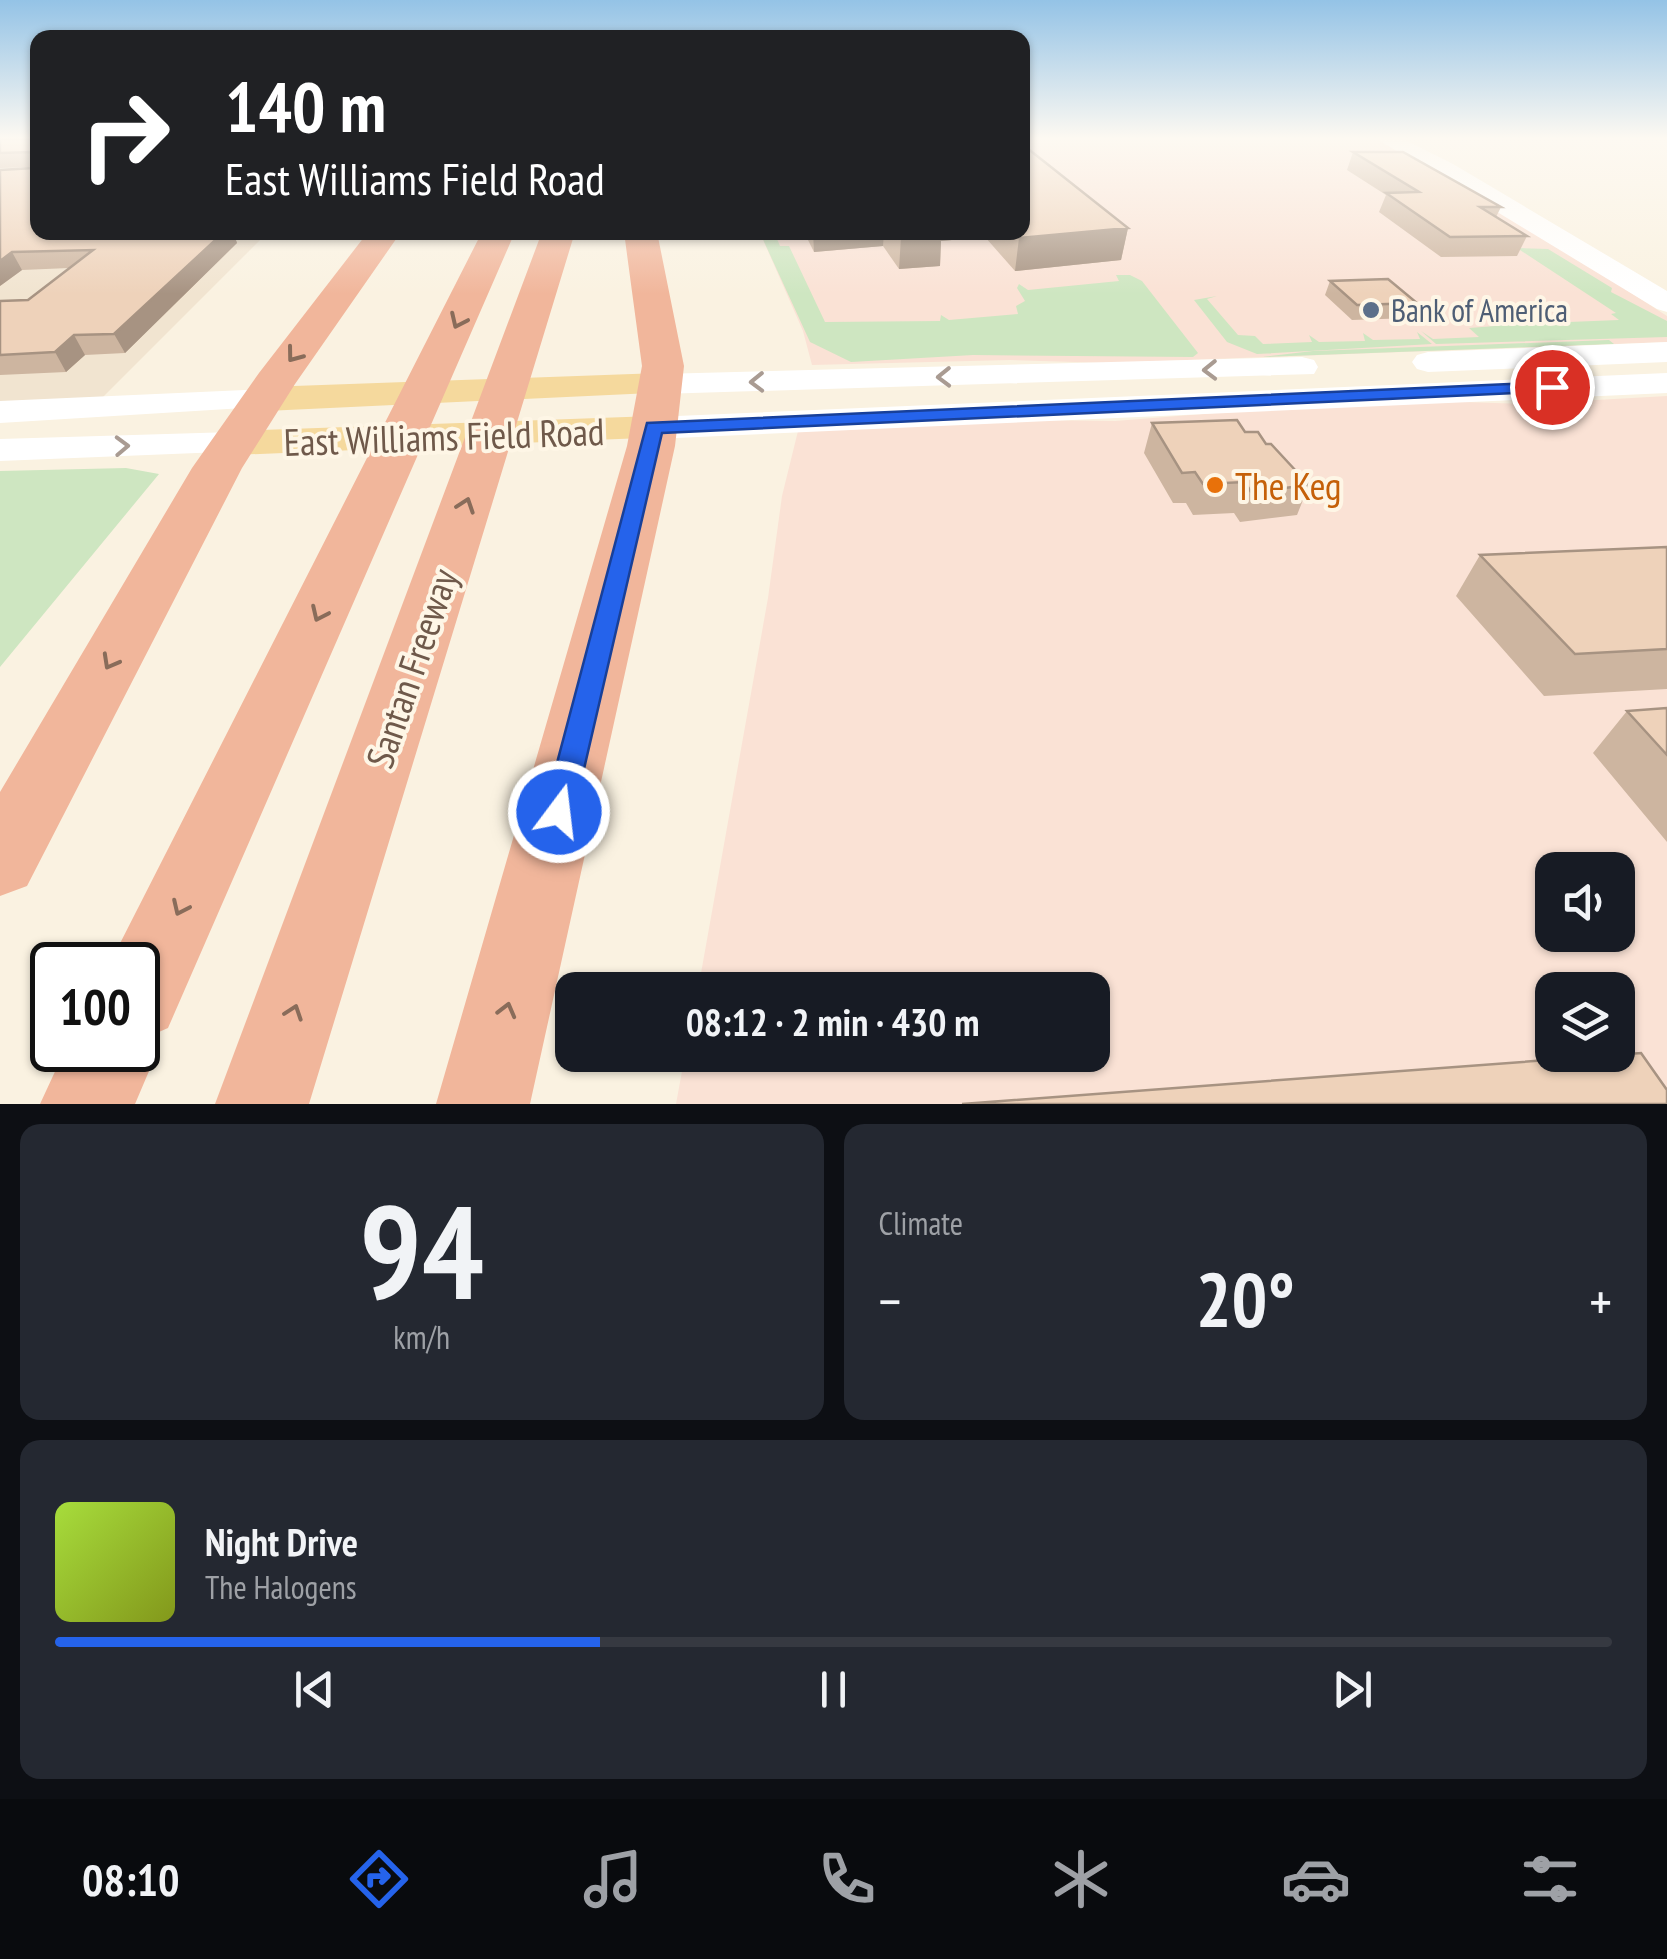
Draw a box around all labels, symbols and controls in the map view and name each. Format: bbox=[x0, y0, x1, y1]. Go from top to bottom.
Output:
text: 140 m bbox=[225, 61, 386, 151]
icon: right bbox=[60, 70, 190, 200]
text: East Williams Field Road bbox=[225, 149, 605, 207]
place label: Bank of America bbox=[1391, 289, 1568, 331]
marker: Bank of America bbox=[1360, 299, 1382, 321]
one-way arrow bbox=[450, 310, 470, 328]
one-way arrow bbox=[288, 344, 305, 362]
pin bbox=[1510, 345, 1595, 430]
one-way arrow bbox=[1202, 360, 1217, 381]
icon: arrive bbox=[1525, 360, 1580, 415]
one-way arrow bbox=[936, 366, 952, 387]
one-way arrow bbox=[748, 371, 764, 392]
street label: East Williams Field Road bbox=[283, 406, 605, 466]
one-way arrow bbox=[115, 436, 131, 457]
place label: The Keg bbox=[1235, 461, 1342, 510]
marker: The Keg bbox=[1204, 474, 1226, 496]
one-way arrow bbox=[455, 498, 475, 515]
street label: Santan Freeway bbox=[354, 561, 468, 774]
one-way arrow bbox=[311, 604, 331, 622]
one-way arrow bbox=[103, 651, 122, 670]
position arrow bbox=[507, 760, 611, 864]
map controls bbox=[1535, 852, 1635, 1072]
button: sound bbox=[1535, 852, 1635, 952]
one-way arrow bbox=[172, 898, 192, 916]
speed limit sign: 100 bbox=[30, 942, 160, 1072]
button: layers bbox=[1535, 972, 1635, 1072]
text: 08:12 · 2 min · 430 m bbox=[686, 997, 979, 1046]
one-way arrow bbox=[496, 1002, 517, 1019]
one-way arrow bbox=[282, 1004, 302, 1021]
text: 94 bbox=[360, 1167, 484, 1335]
text: Climate bbox=[879, 1202, 963, 1244]
text: 20° bbox=[1196, 1251, 1295, 1348]
text: − bbox=[879, 1265, 901, 1336]
text: + bbox=[1589, 1265, 1612, 1336]
text: km/h bbox=[393, 1316, 450, 1358]
text: Night Drive bbox=[205, 1517, 358, 1566]
text: The Halogens bbox=[205, 1566, 357, 1608]
icon: previous bbox=[287, 1662, 342, 1717]
icon: pause bbox=[806, 1662, 861, 1717]
icon: next bbox=[1325, 1662, 1380, 1717]
icon: directions bbox=[344, 1844, 414, 1914]
icon: music bbox=[578, 1844, 648, 1914]
icon: phone bbox=[812, 1844, 882, 1914]
icon: climate bbox=[1046, 1844, 1116, 1914]
icon: car bbox=[1281, 1844, 1351, 1914]
icon: filters bbox=[1515, 1844, 1585, 1914]
text: 08:10 bbox=[82, 1850, 179, 1908]

